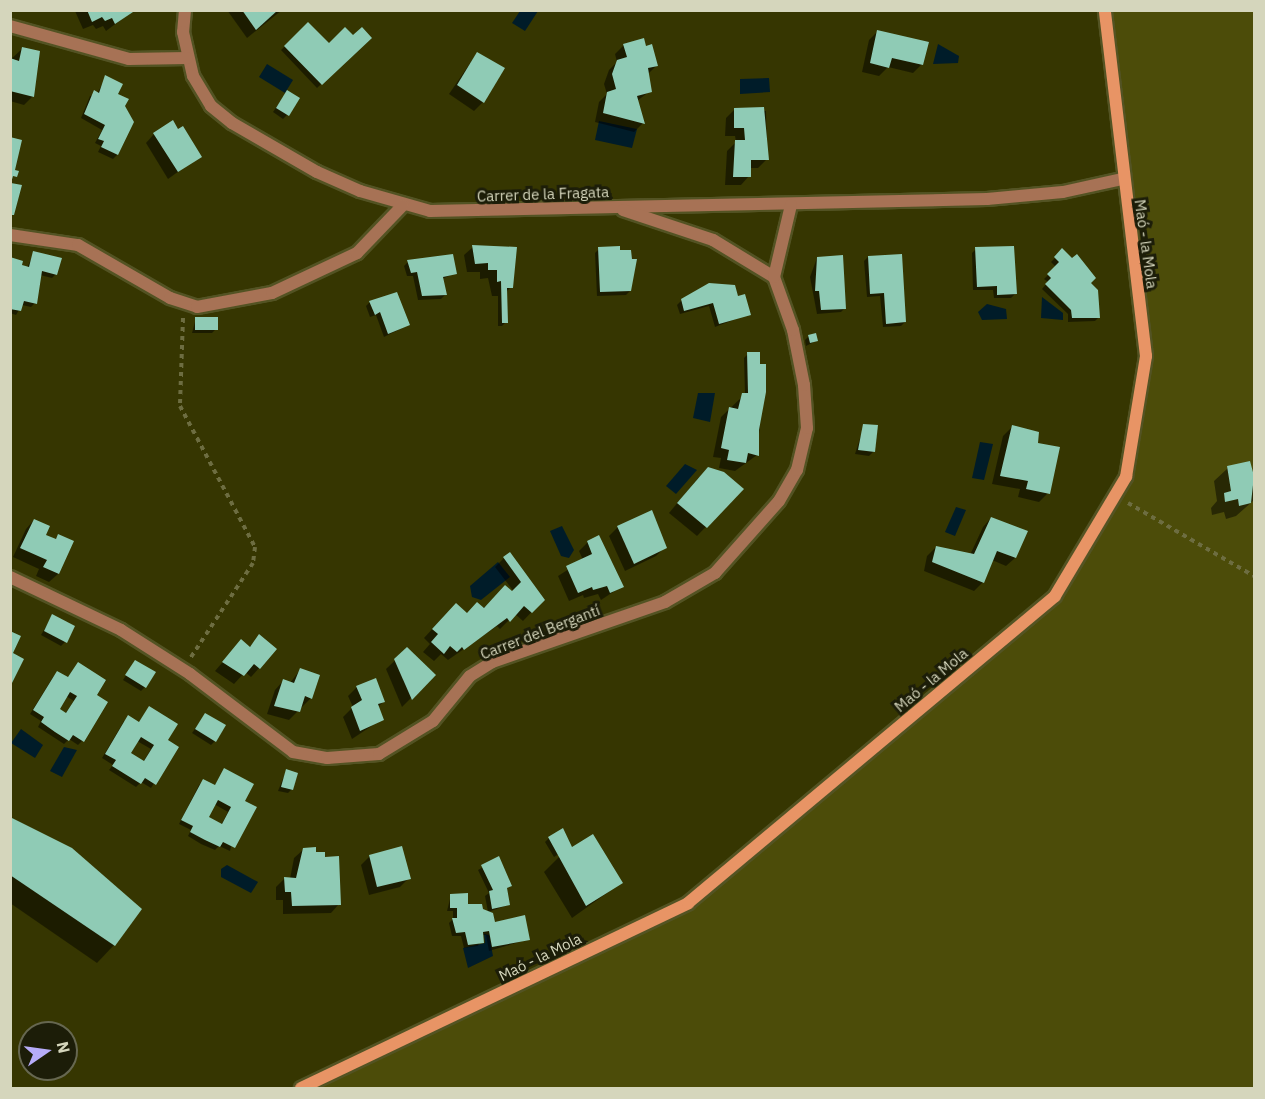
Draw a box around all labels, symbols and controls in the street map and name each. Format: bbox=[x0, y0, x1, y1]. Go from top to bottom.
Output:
street label: Carrer de la Fragata bbox=[477, 183, 609, 205]
street label: Maó - la Mola bbox=[1131, 198, 1161, 290]
street label: Carrer del Bergantí bbox=[478, 601, 602, 663]
street label: Maó - la Mola bbox=[891, 644, 971, 716]
street label: Maó - la Mola bbox=[496, 929, 584, 985]
north arrow bbox=[18, 1021, 78, 1081]
text: N bbox=[53, 1040, 75, 1055]

